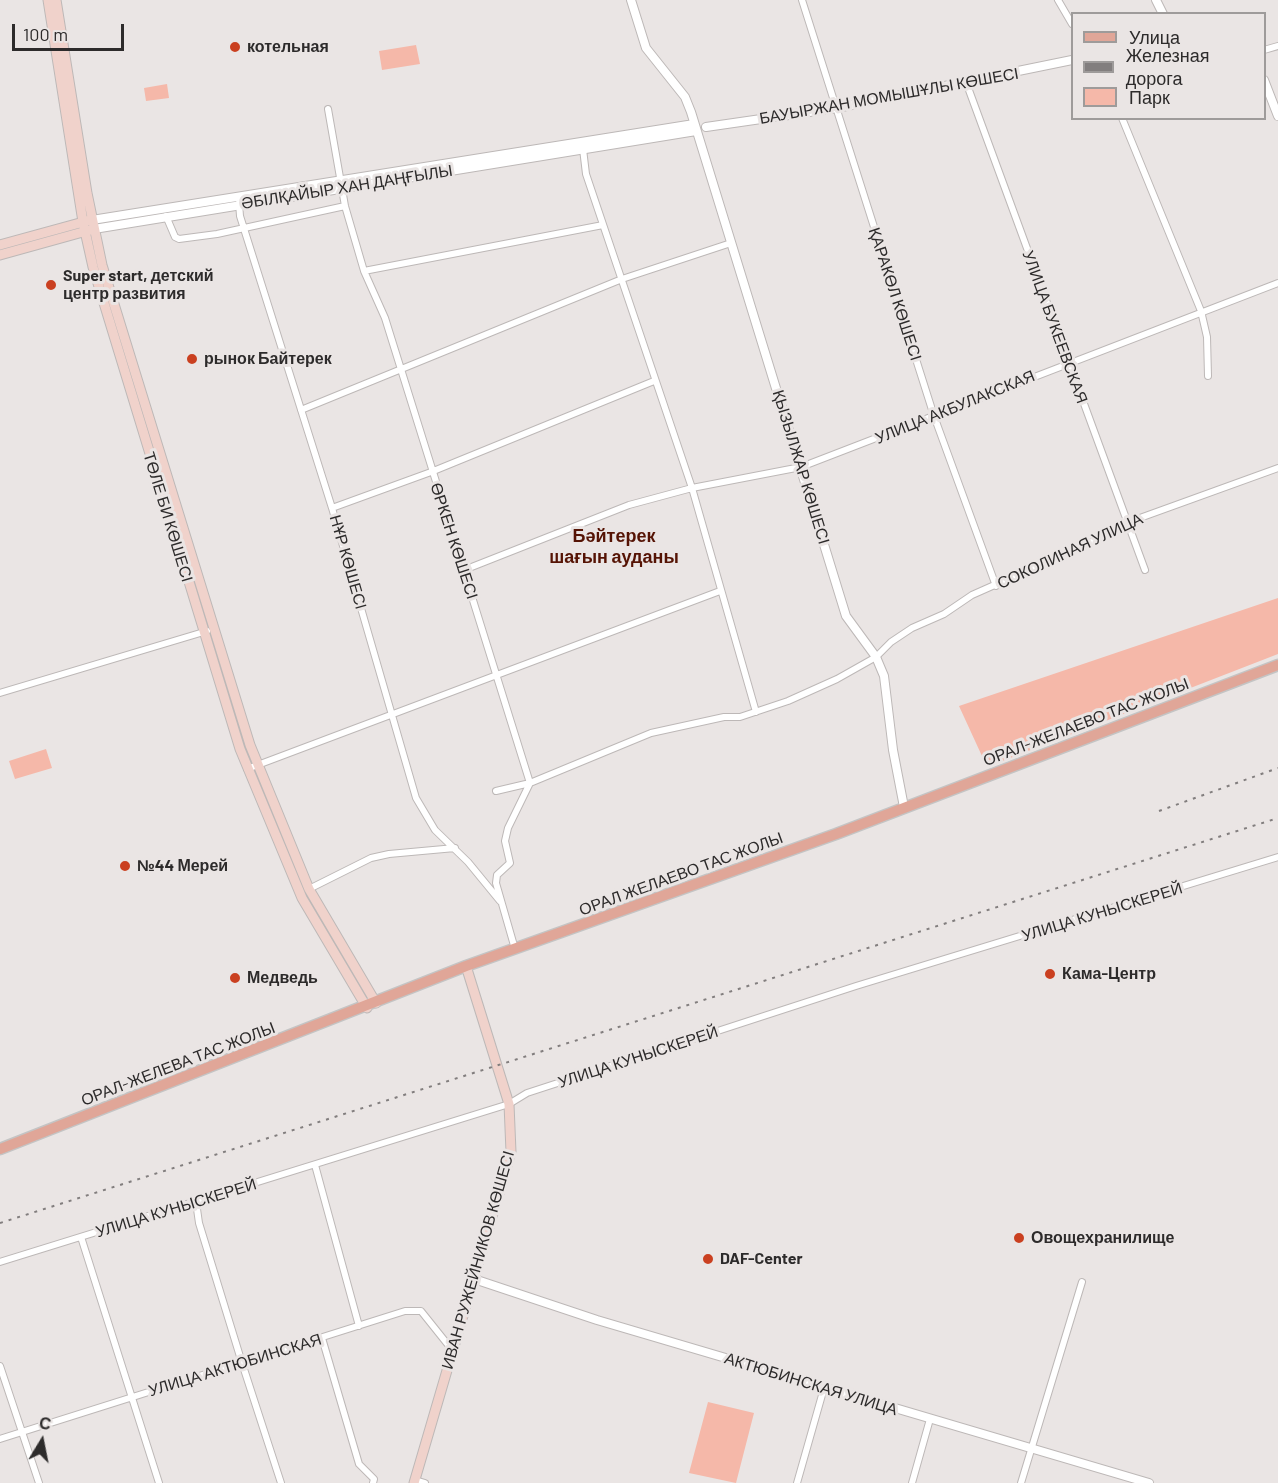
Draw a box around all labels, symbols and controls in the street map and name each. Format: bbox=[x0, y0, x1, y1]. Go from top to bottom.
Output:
scale bar bbox=[15, 12, 128, 50]
legend bbox=[1071, 12, 1266, 120]
text: 100 m bbox=[23, 23, 68, 45]
text: Улица bbox=[1129, 26, 1180, 48]
place label: котельная bbox=[247, 37, 329, 57]
marker: котельная bbox=[228, 40, 242, 54]
text: Железная дорога bbox=[1126, 44, 1210, 89]
street label: БАУЫРЖАН МОМЫШҰЛЫ КӨШЕСІ bbox=[758, 64, 1020, 128]
text: Парк bbox=[1129, 86, 1170, 108]
street label: ӘБІЛҚАЙЫР ХАН ДАҢҒЫЛЫ bbox=[240, 161, 454, 213]
street label: ҚАРАКӨЛ КӨШЕСІ bbox=[864, 225, 926, 363]
street label: УЛИЦА БУКЕЕВСКАЯ bbox=[1018, 248, 1092, 406]
place label: Super start, детский центр развития bbox=[63, 266, 214, 304]
marker: Super start, детский центр развития bbox=[44, 278, 58, 292]
place label: рынок Байтерек bbox=[204, 349, 332, 369]
marker: рынок Байтерек bbox=[185, 352, 199, 366]
street label: УЛИЦА АКБУЛАКСКАЯ bbox=[872, 366, 1038, 448]
street label: ҚЫЗЫЛЖАР КӨШЕСІ bbox=[768, 388, 834, 546]
street label: ТӨЛЕ БИ КӨШЕСІ bbox=[139, 450, 197, 584]
street label: ӨРКЕН КӨШЕСІ bbox=[426, 481, 482, 601]
street label: СОКОЛИНАЯ УЛИЦА bbox=[994, 509, 1146, 593]
street label: НҰР КӨШЕСІ bbox=[325, 513, 371, 611]
district label: Бәйтерек шағын ауданы bbox=[549, 525, 679, 568]
street label: ОРАЛ-ЖЕЛАЕВО ТАС ЖОЛЫ bbox=[981, 674, 1191, 770]
street label: ОРАЛ ЖЕЛАЕВО ТАС ЖОЛЫ bbox=[576, 828, 786, 920]
place label: №44 Мерей bbox=[137, 856, 228, 876]
marker: №44 Мерей bbox=[118, 859, 132, 873]
street label: УЛИЦА КУНЫСКЕРЕЙ bbox=[1019, 878, 1185, 946]
place label: Кама-Центр bbox=[1062, 964, 1156, 984]
marker: Кама-Центр bbox=[1043, 967, 1057, 981]
place label: Медведь bbox=[247, 968, 318, 988]
marker: Медведь bbox=[228, 971, 242, 985]
street label: ОРАЛ-ЖЕЛЕВА ТАС ЖОЛЫ bbox=[78, 1018, 278, 1110]
street label: УЛИЦА КУНЫСКЕРЕЙ bbox=[556, 1022, 720, 1092]
street label: ИВАН РУЖЕЙНИКОВ КӨШЕСІ bbox=[438, 1149, 518, 1371]
street label: УЛИЦА КУНЫСКЕРЕЙ bbox=[93, 1174, 259, 1242]
place label: Овощехранилище bbox=[1031, 1228, 1174, 1248]
marker: Овощехранилище bbox=[1012, 1231, 1026, 1245]
place label: DAF-Center bbox=[720, 1249, 803, 1269]
marker: DAF-Center bbox=[701, 1252, 715, 1266]
street label: УЛИЦА АКТЮБИНСКАЯ bbox=[146, 1330, 324, 1400]
street label: АКТЮБИНСКАЯ УЛИЦА bbox=[722, 1349, 900, 1419]
north arrow bbox=[12, 1411, 72, 1471]
text: С bbox=[38, 1412, 53, 1433]

